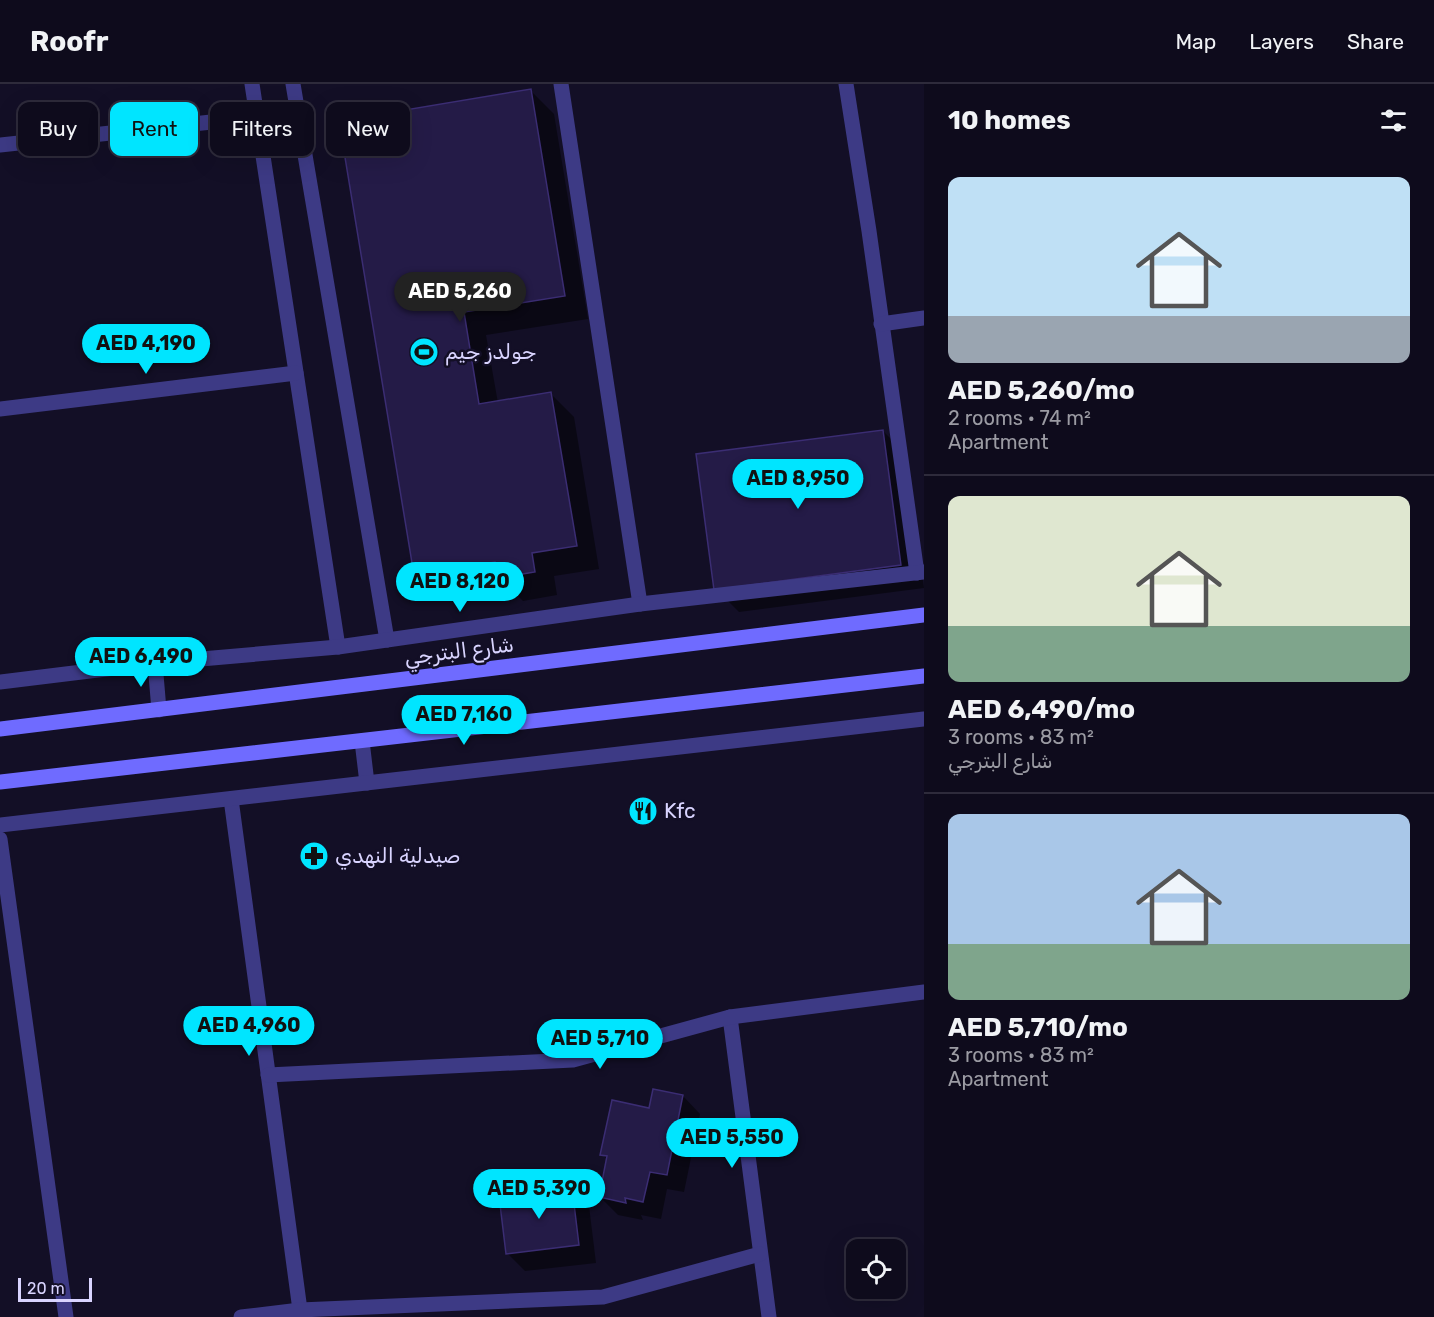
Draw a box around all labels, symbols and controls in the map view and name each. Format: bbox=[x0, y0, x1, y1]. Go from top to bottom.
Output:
text: Roofr bbox=[30, 25, 108, 58]
text: Map bbox=[1175, 29, 1216, 54]
text: Layers bbox=[1249, 29, 1314, 54]
text: Share bbox=[1347, 29, 1404, 54]
chip: Buy bbox=[18, 102, 98, 156]
chip: Rent bbox=[110, 102, 198, 156]
chip: Filters bbox=[210, 102, 314, 156]
chip: New bbox=[326, 102, 410, 156]
icon: filters bbox=[1377, 104, 1410, 137]
text: 10 homes bbox=[948, 105, 1071, 136]
icon: home bbox=[1125, 216, 1233, 324]
pin: AED 5,260 bbox=[391, 272, 529, 323]
text: AED 5,260 bbox=[408, 279, 512, 303]
pin: AED 4,190 bbox=[77, 324, 215, 375]
text: AED 4,190 bbox=[96, 331, 196, 355]
sports icon: جولدز جيم bbox=[408, 336, 440, 368]
place label: جولدز جيم bbox=[445, 339, 536, 366]
text: AED 5,260/mo bbox=[948, 375, 1135, 406]
text: 2 rooms · 74 m² bbox=[948, 406, 1091, 430]
text: Apartment bbox=[948, 430, 1049, 454]
pin: AED 8,950 bbox=[729, 459, 867, 510]
text: AED 8,950 bbox=[746, 466, 850, 490]
icon: home bbox=[1125, 535, 1233, 643]
pin: AED 8,120 bbox=[391, 562, 529, 613]
text: AED 8,120 bbox=[410, 569, 510, 593]
street label: شارع البترجي bbox=[403, 631, 516, 674]
pin: AED 6,490 bbox=[72, 637, 210, 688]
text: AED 6,490 bbox=[89, 644, 193, 668]
text: AED 6,490/mo bbox=[948, 694, 1135, 725]
pin: AED 7,160 bbox=[395, 695, 533, 746]
text: AED 7,160 bbox=[416, 702, 512, 726]
text: 3 rooms · 83 m² bbox=[948, 725, 1094, 749]
text: شارع البترجي bbox=[948, 749, 1053, 773]
restaurant icon: Kfc bbox=[627, 795, 659, 827]
place label: Kfc bbox=[664, 798, 696, 823]
pharmacy icon: صيدلية النهدي bbox=[298, 840, 330, 872]
place label: صيدلية النهدي bbox=[335, 843, 460, 870]
icon: home bbox=[1125, 853, 1233, 961]
pin: AED 4,960 bbox=[180, 1006, 318, 1057]
text: AED 5,710/mo bbox=[948, 1012, 1128, 1043]
text: AED 4,960 bbox=[197, 1013, 301, 1037]
pin: AED 5,710 bbox=[531, 1019, 669, 1070]
text: AED 5,710 bbox=[551, 1026, 649, 1050]
text: 3 rooms · 83 m² bbox=[948, 1043, 1094, 1067]
text: Apartment bbox=[948, 1067, 1049, 1091]
pin: AED 5,550 bbox=[663, 1118, 801, 1169]
text: AED 5,550 bbox=[680, 1125, 784, 1149]
pin: AED 5,390 bbox=[470, 1169, 608, 1220]
text: AED 5,390 bbox=[487, 1176, 591, 1200]
map controls bbox=[846, 1239, 906, 1299]
button: locate bbox=[846, 1239, 906, 1299]
scale bar bbox=[18, 1275, 92, 1302]
text: 20 m bbox=[27, 1279, 65, 1298]

